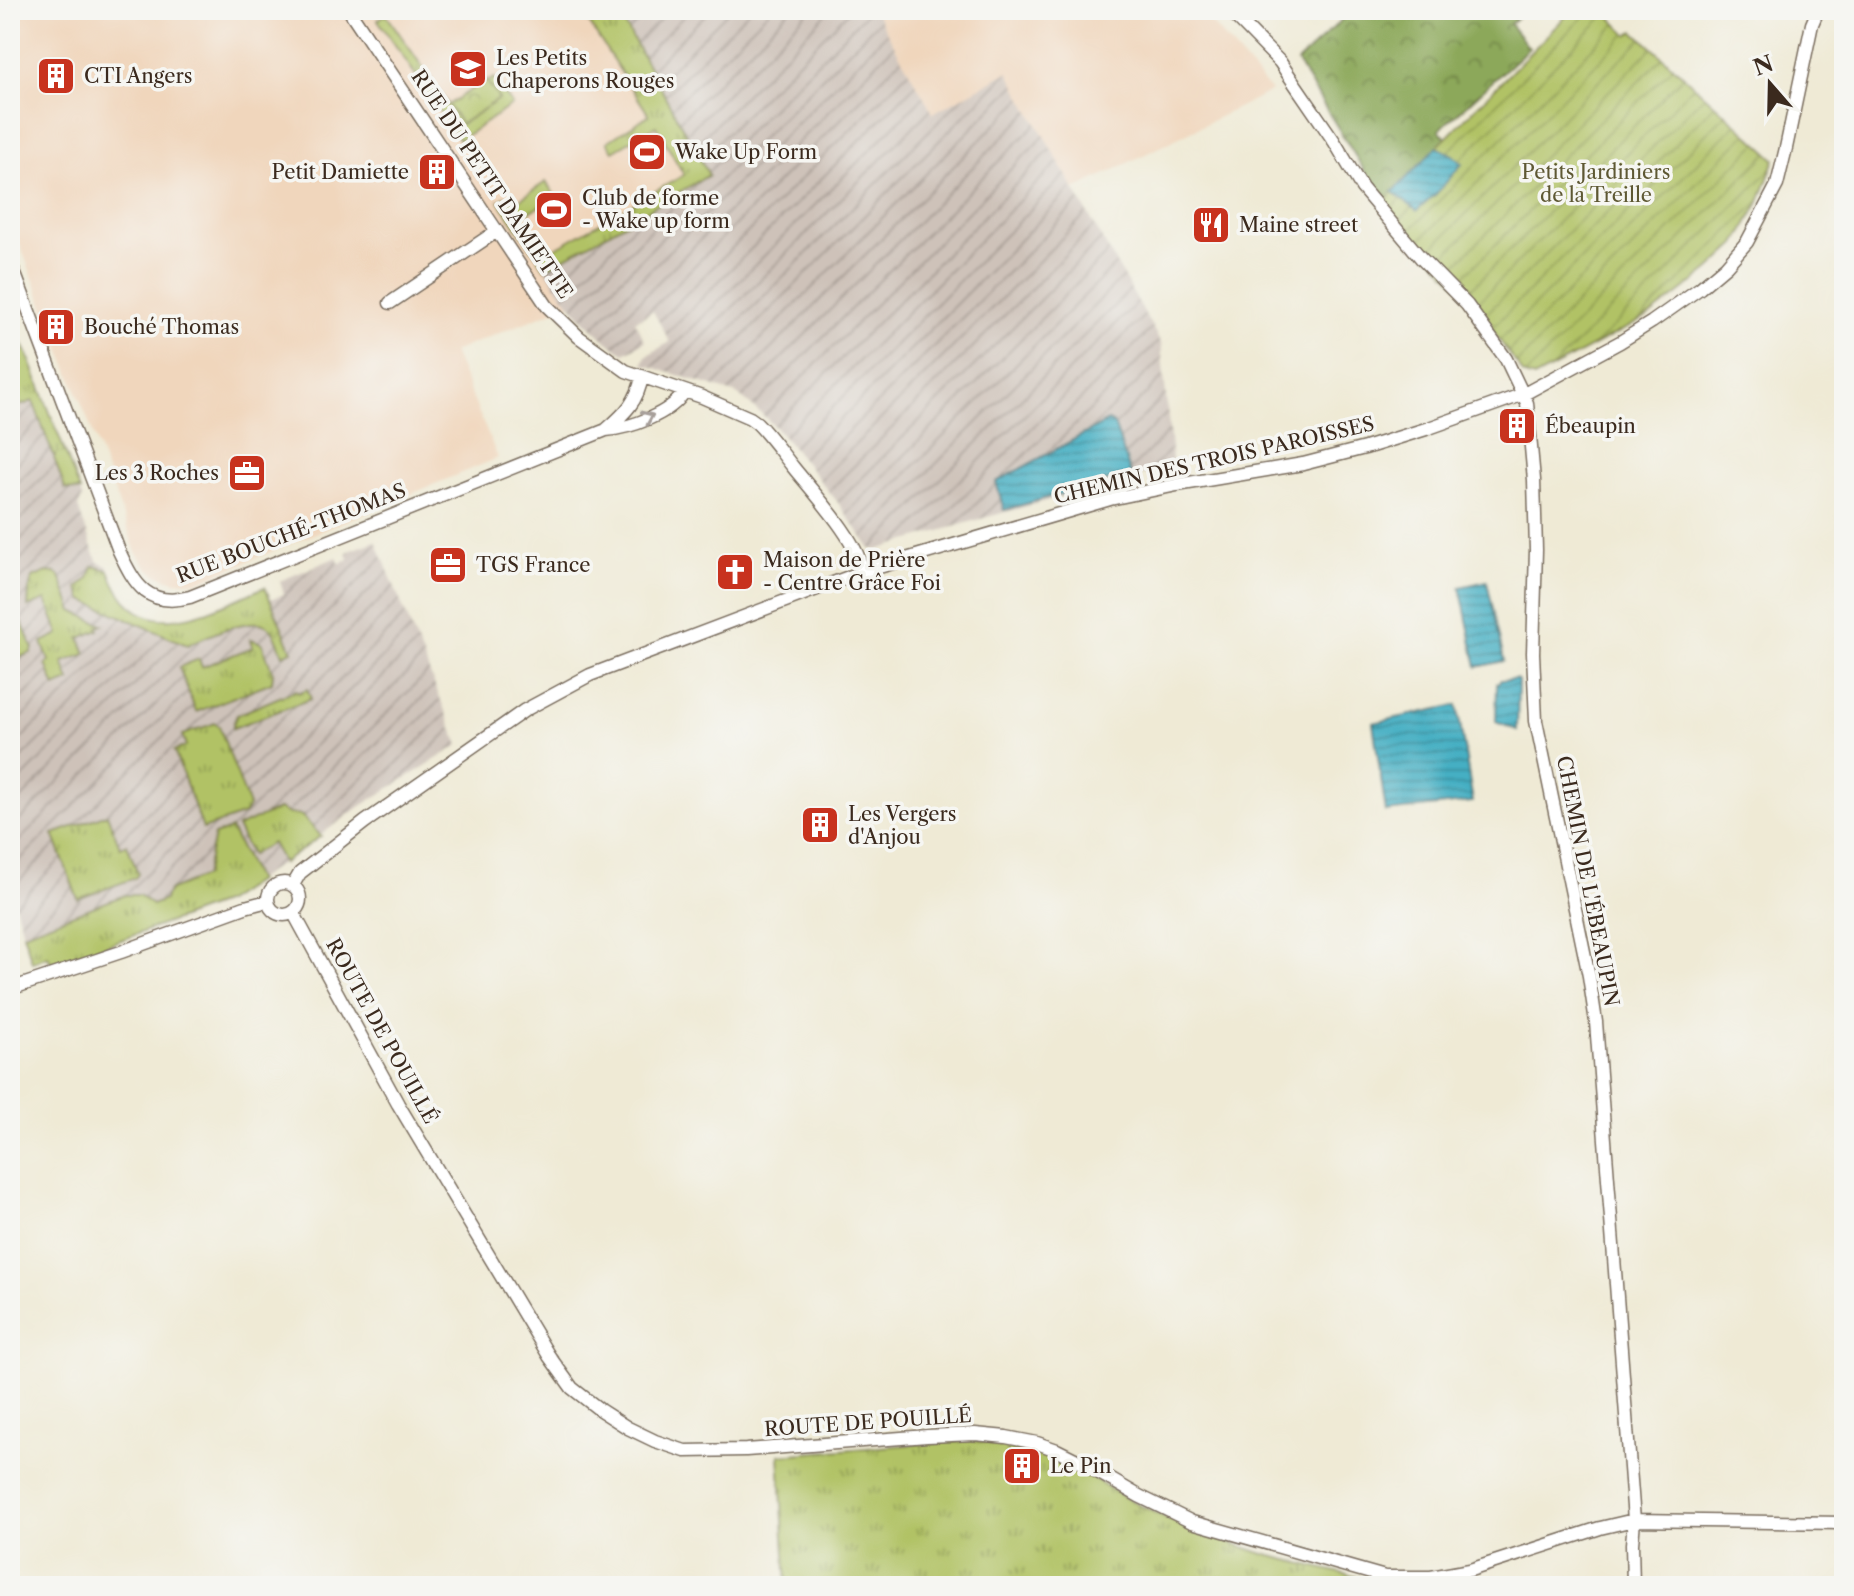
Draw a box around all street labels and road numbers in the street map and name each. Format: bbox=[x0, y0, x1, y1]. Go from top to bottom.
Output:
street label: RUE DU PETIT DAMIETTE bbox=[406, 65, 578, 303]
street label: CHEMIN DES TROIS PAROISSES bbox=[1051, 411, 1377, 509]
street label: RUE BOUCHÉ-THOMAS bbox=[172, 477, 409, 588]
street label: CHEMIN DE L'ÉBEAUPIN bbox=[1552, 753, 1625, 1008]
street label: ROUTE DE POUILLÉ bbox=[321, 934, 444, 1128]
street label: ROUTE DE POUILLÉ bbox=[763, 1402, 973, 1441]

